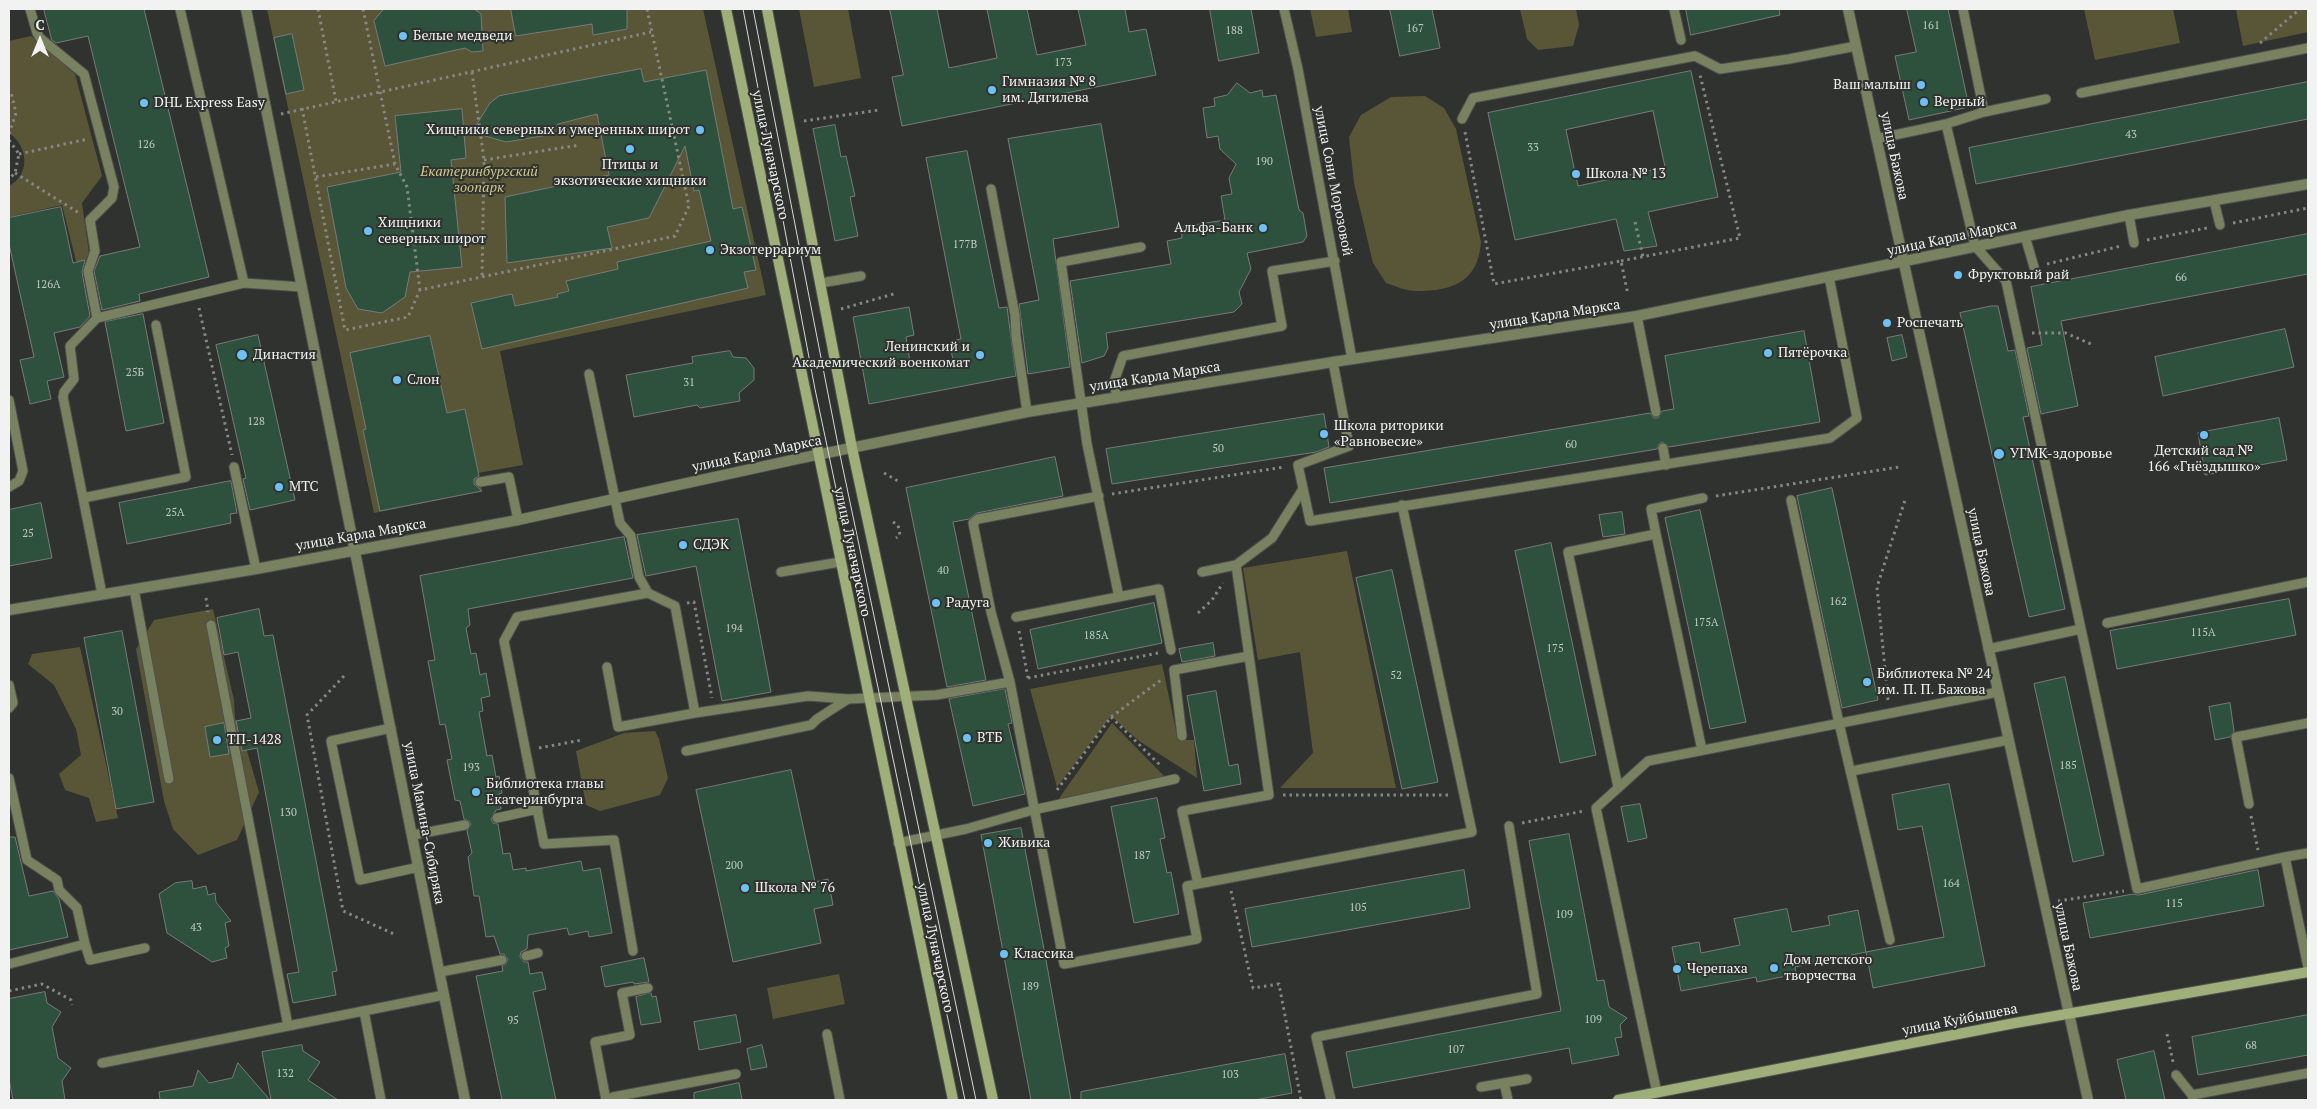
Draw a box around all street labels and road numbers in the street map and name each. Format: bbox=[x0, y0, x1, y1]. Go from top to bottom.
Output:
street label: улица Луначарского bbox=[748, 89, 792, 221]
street label: улица Сони Морозовой bbox=[1310, 105, 1356, 257]
street label: улица Бажова bbox=[1876, 110, 1912, 202]
street label: улица Карла Маркса bbox=[1886, 216, 2018, 260]
street label: улица Карла Маркса bbox=[1489, 296, 1621, 334]
street label: улица Карла Маркса bbox=[1089, 358, 1221, 396]
street label: улица Карла Маркса bbox=[691, 432, 823, 476]
street label: улица Луначарского bbox=[830, 486, 874, 618]
street label: улица Бажова bbox=[1963, 506, 1999, 598]
street label: улица Карла Маркса bbox=[295, 515, 427, 555]
street label: улица Мамина-Сибиряка bbox=[400, 740, 448, 906]
street label: улица Луначарского bbox=[913, 882, 957, 1014]
street label: улица Бажова bbox=[2050, 901, 2086, 993]
street label: улица Куйбышева bbox=[1901, 1001, 2019, 1039]

